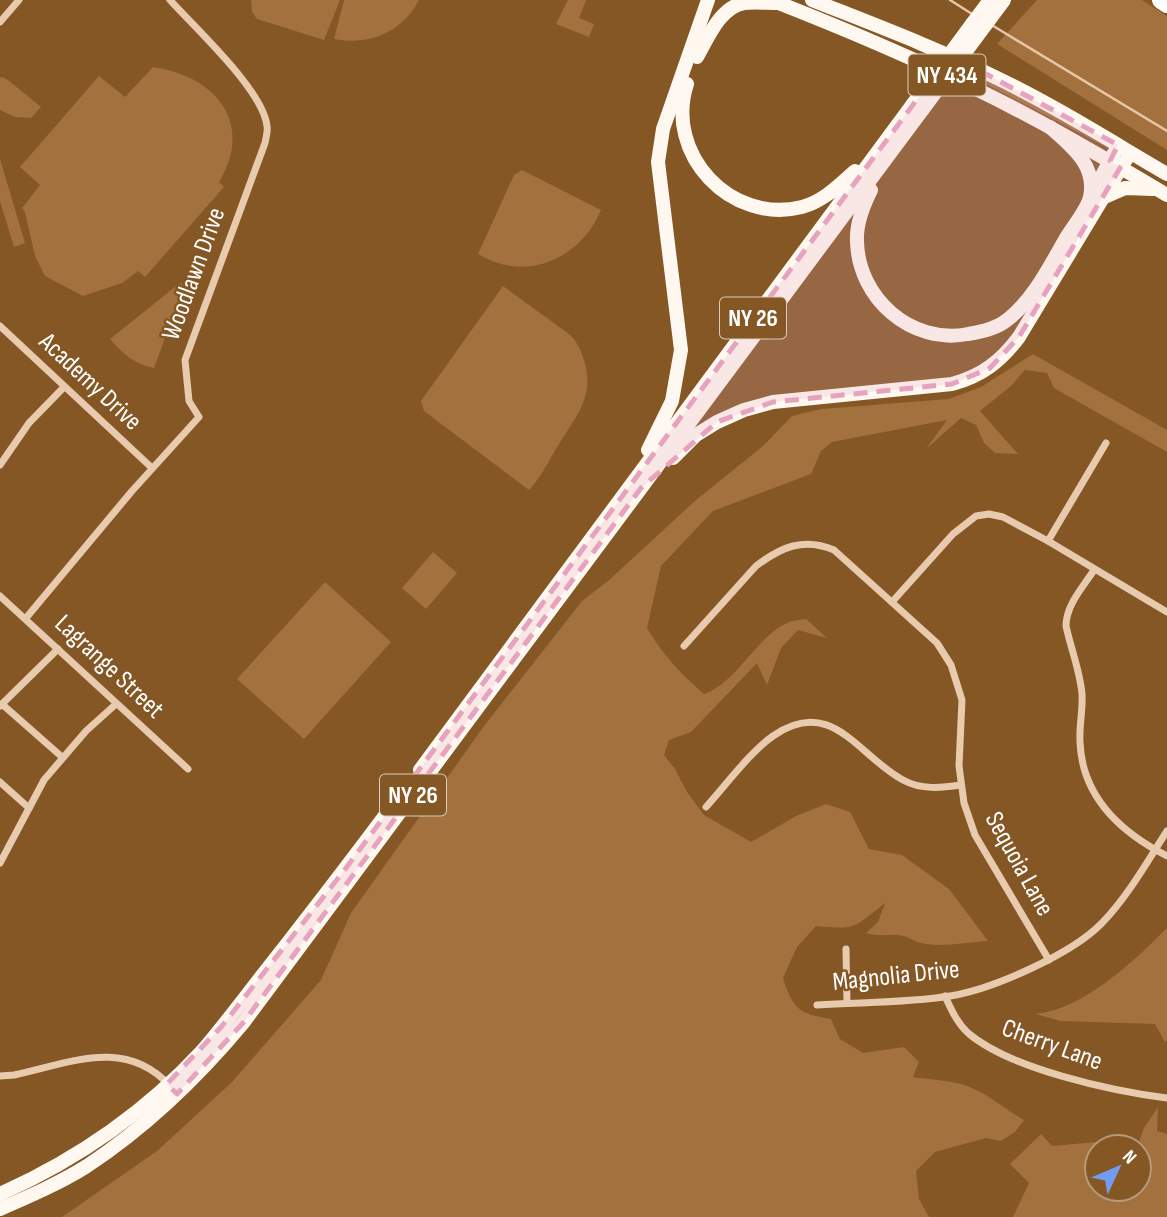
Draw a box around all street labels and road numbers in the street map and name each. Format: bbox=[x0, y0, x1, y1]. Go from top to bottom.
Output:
road number: NY 434 bbox=[908, 54, 986, 96]
street label: Woodlawn Drive bbox=[156, 203, 232, 345]
road number: NY 26 bbox=[720, 298, 786, 338]
street label: Academy Drive bbox=[32, 326, 148, 437]
street label: Lagrange Street bbox=[48, 609, 170, 725]
road number: NY 26 bbox=[380, 774, 446, 816]
street label: Sequoia Lane bbox=[978, 807, 1060, 921]
street label: Magnolia Drive bbox=[831, 954, 961, 998]
street label: Cherry Lane bbox=[998, 1013, 1106, 1077]

